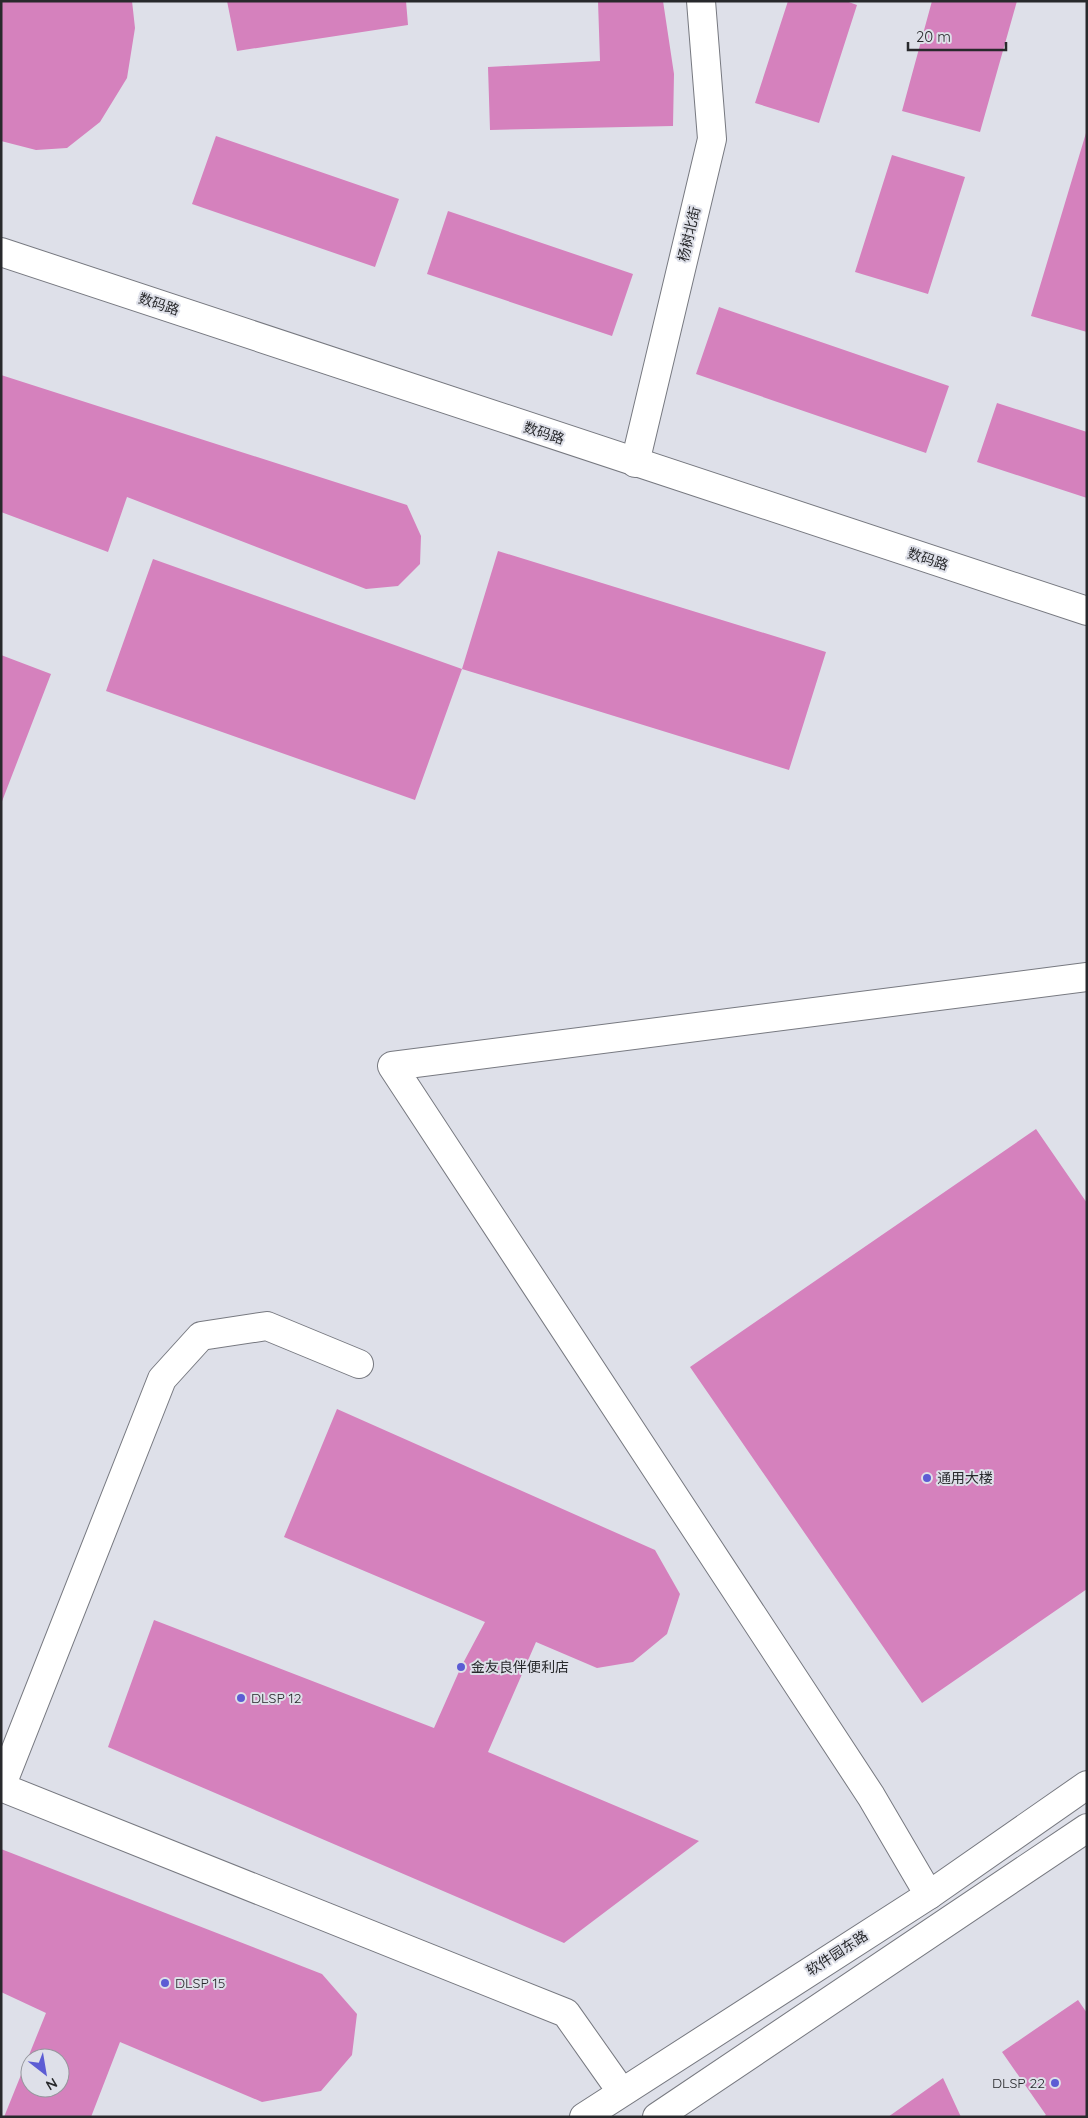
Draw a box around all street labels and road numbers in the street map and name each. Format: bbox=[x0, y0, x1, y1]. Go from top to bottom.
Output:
street label: 杨树北街 bbox=[674, 205, 704, 263]
street label: 数码路 bbox=[136, 289, 182, 319]
street label: 数码路 bbox=[521, 418, 567, 448]
street label: 数码路 bbox=[905, 544, 951, 574]
street label: 软件园东路 bbox=[803, 1926, 871, 1980]

